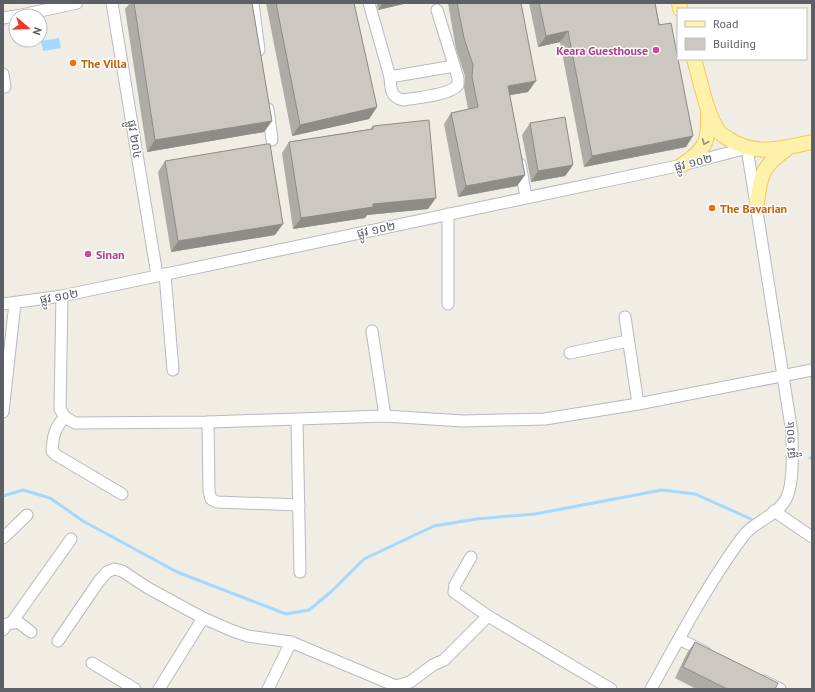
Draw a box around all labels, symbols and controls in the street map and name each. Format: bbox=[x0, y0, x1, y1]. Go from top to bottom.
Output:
north arrow bbox=[8, 8, 48, 48]
legend bbox=[677, 8, 807, 60]
text: Road bbox=[713, 16, 738, 31]
text: N bbox=[30, 26, 45, 37]
text: Building bbox=[713, 36, 756, 51]
place label: Keara Guesthouse bbox=[556, 43, 648, 58]
marker: Keara Guesthouse bbox=[651, 45, 661, 55]
place label: The Villa bbox=[81, 56, 127, 71]
marker: The Villa bbox=[68, 58, 78, 68]
street label: ផ្លូវ ២០៤ bbox=[121, 119, 145, 160]
one-way arrow bbox=[701, 138, 709, 145]
street label: ផ្លូវ ១០២ bbox=[672, 150, 715, 177]
place label: The Bavarian bbox=[720, 201, 787, 216]
marker: The Bavarian bbox=[707, 203, 717, 213]
street label: ផ្លូវ ១០២ bbox=[355, 218, 397, 244]
place label: Sinan bbox=[96, 247, 125, 262]
marker: Sinan bbox=[83, 249, 93, 259]
street label: ផ្លូវ ១០២ bbox=[38, 285, 80, 310]
street label: ផ្លូវ ១០៤ bbox=[782, 421, 802, 459]

